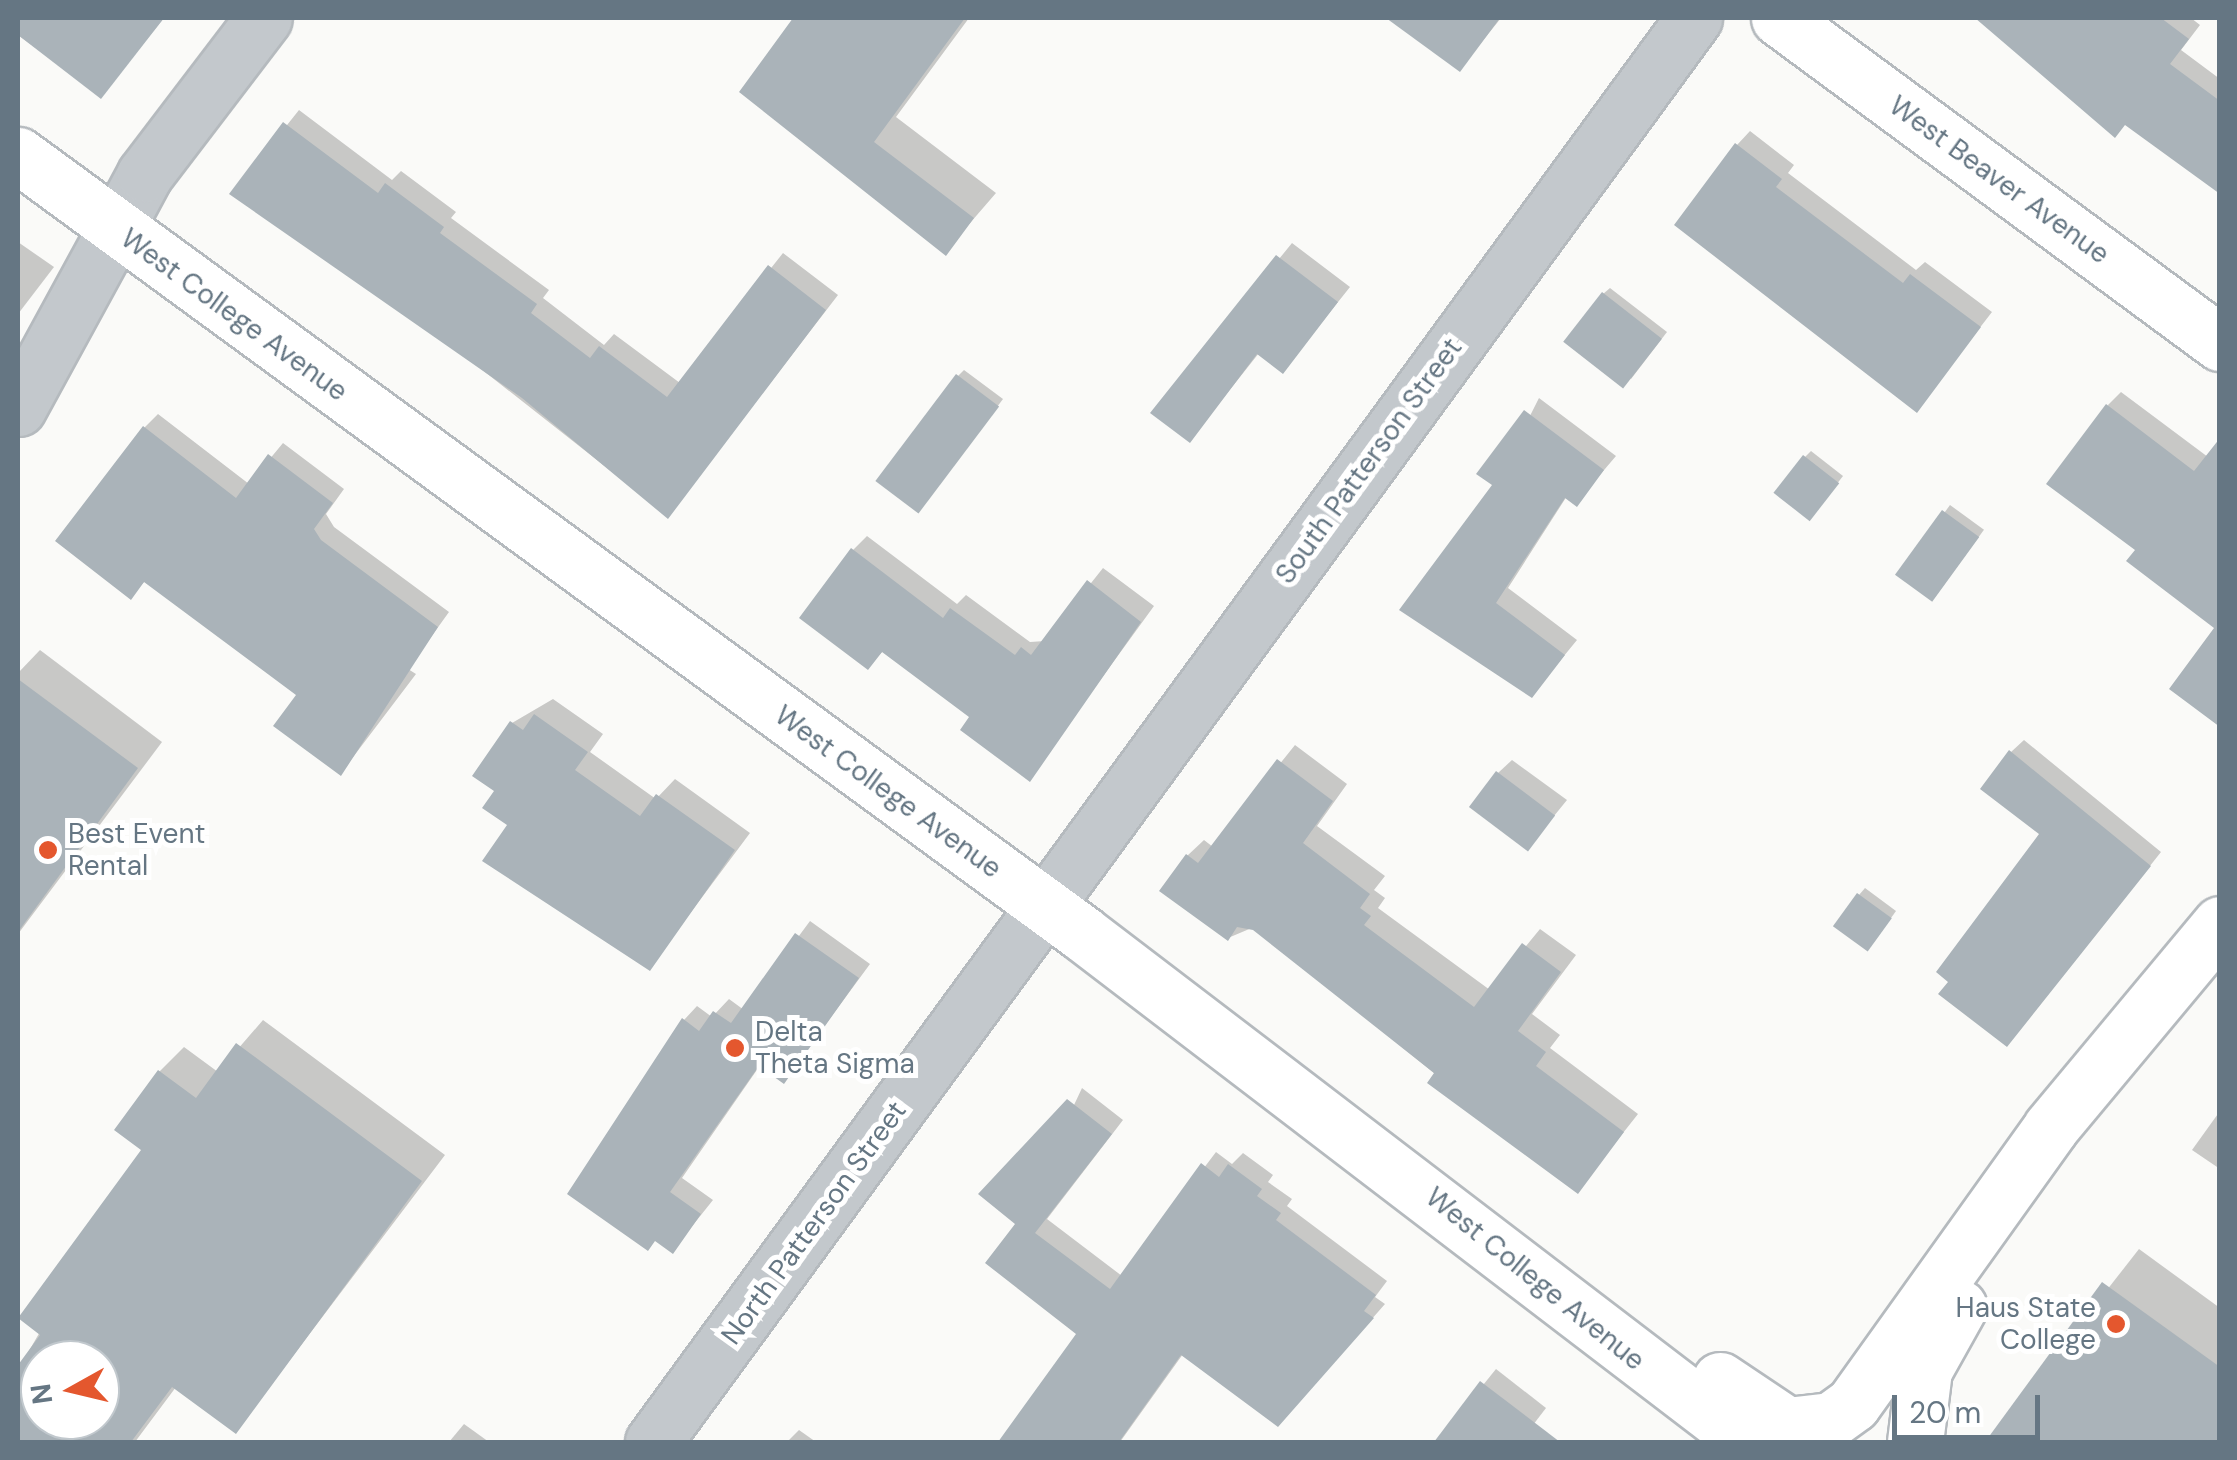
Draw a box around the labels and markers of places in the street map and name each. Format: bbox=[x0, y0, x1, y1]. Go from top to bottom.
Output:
place label: Best Event Rental bbox=[68, 817, 205, 883]
marker: Best Event Rental bbox=[37, 839, 59, 861]
place label: Delta Theta Sigma bbox=[755, 1015, 915, 1081]
marker: Delta Theta Sigma bbox=[724, 1037, 746, 1059]
place label: Haus State College bbox=[1956, 1291, 2096, 1357]
marker: Haus State College bbox=[2105, 1313, 2127, 1335]

